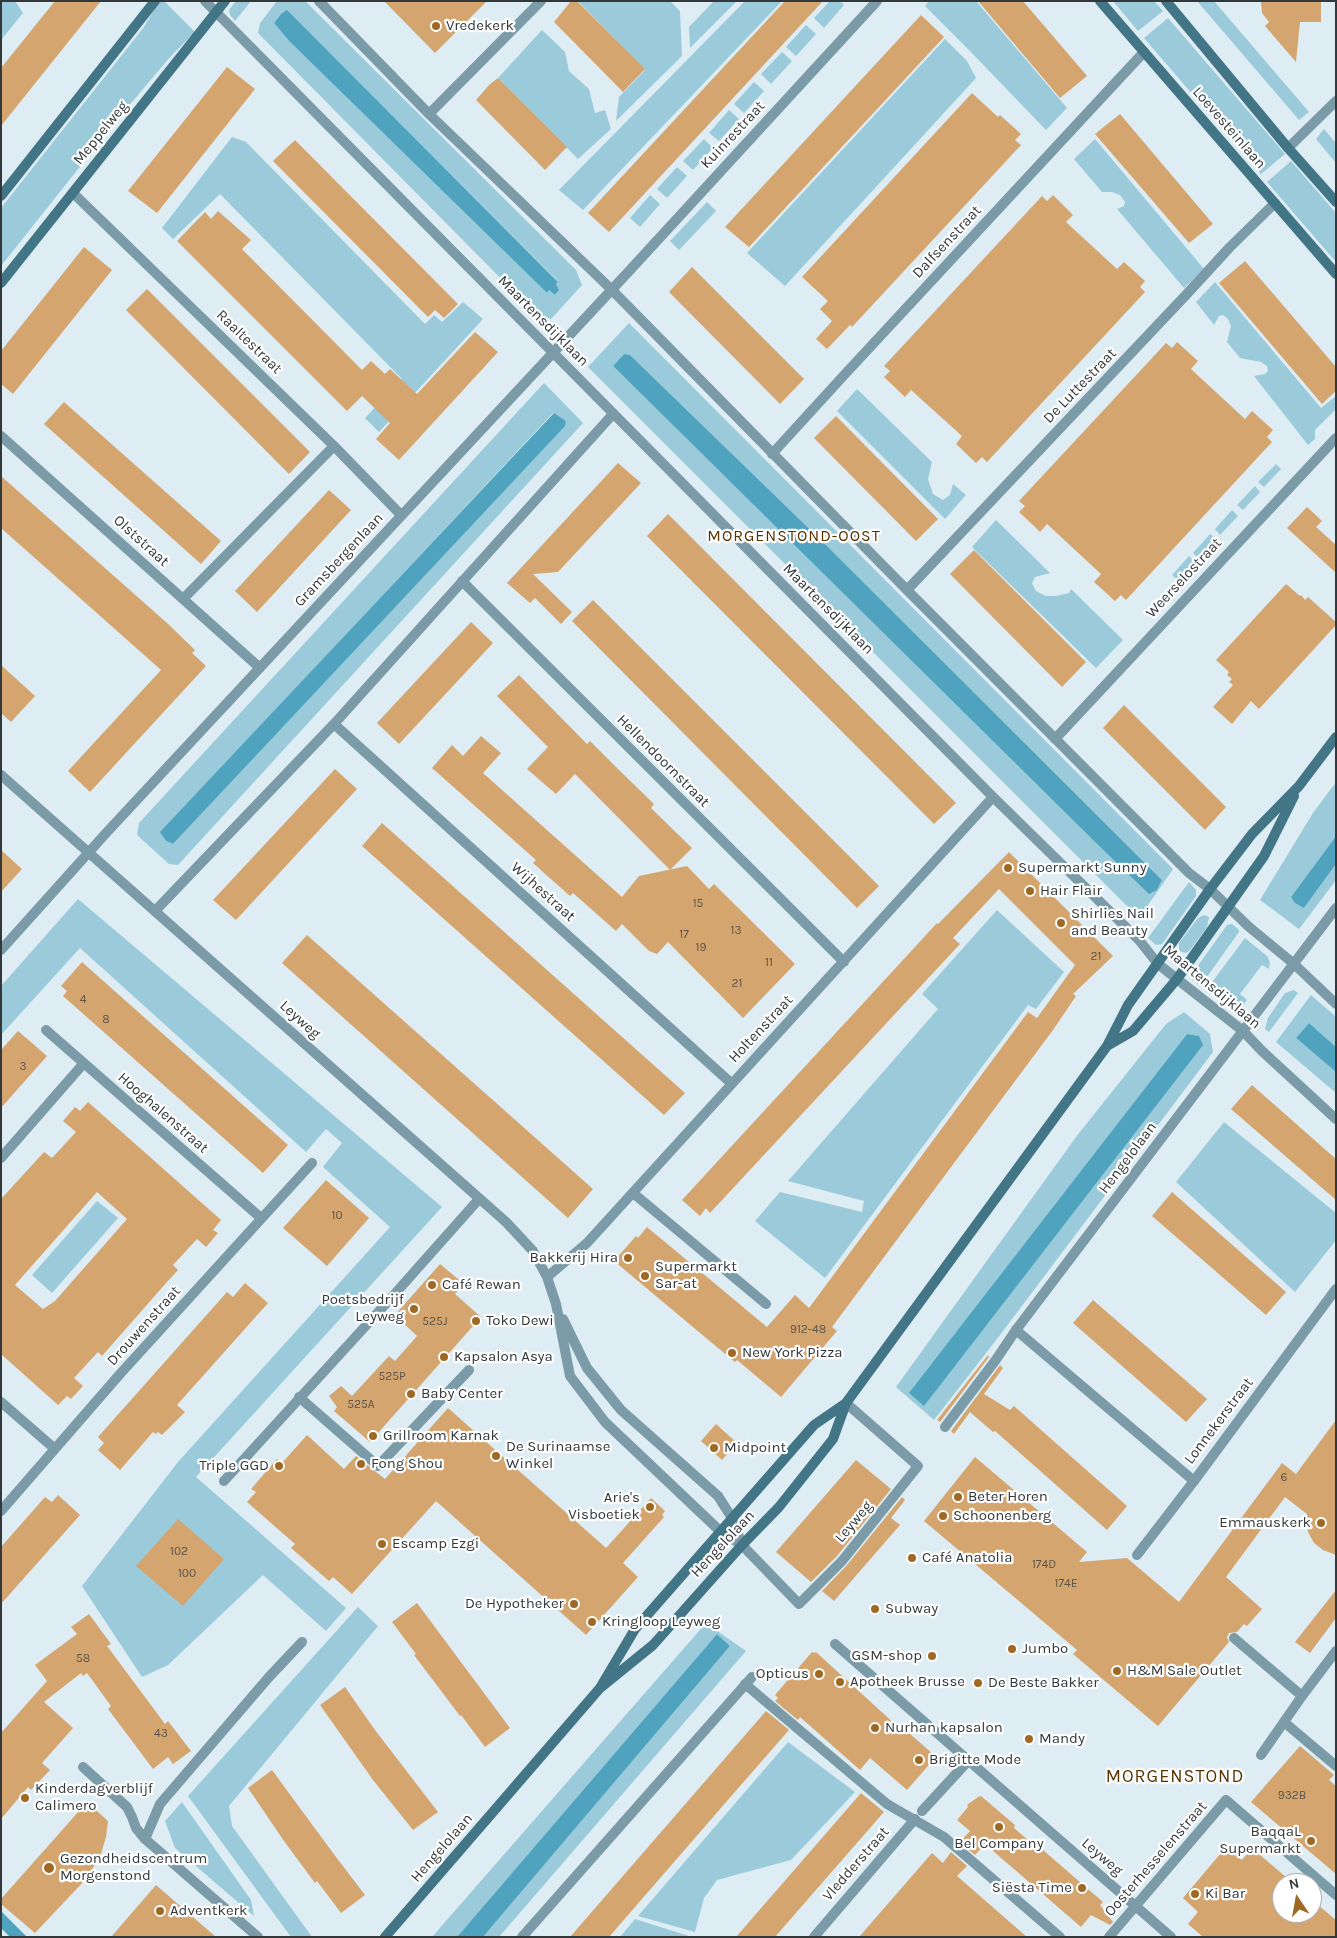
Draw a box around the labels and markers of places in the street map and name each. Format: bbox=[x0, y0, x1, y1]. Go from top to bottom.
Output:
place label: Vredekerk bbox=[446, 17, 514, 35]
marker: Vredekerk bbox=[430, 20, 442, 32]
place label: Supermarkt Sunny bbox=[1018, 859, 1147, 877]
marker: Supermarkt Sunny bbox=[1002, 862, 1014, 874]
place label: Hair Flair bbox=[1040, 882, 1102, 900]
marker: Hair Flair bbox=[1024, 885, 1036, 897]
place label: Shirlies Nail and Beauty bbox=[1071, 905, 1154, 940]
marker: Shirlies Nail and Beauty bbox=[1055, 917, 1067, 929]
place label: Bakkerij Hira bbox=[529, 1249, 618, 1267]
marker: Bakkerij Hira bbox=[622, 1252, 634, 1264]
place label: Supermarkt Sar-at bbox=[655, 1258, 737, 1293]
marker: Supermarkt Sar-at bbox=[639, 1270, 651, 1282]
place label: Café Rewan bbox=[442, 1276, 521, 1294]
marker: Café Rewan bbox=[426, 1279, 438, 1291]
place label: Poetsbedrijf Leyweg bbox=[321, 1291, 404, 1326]
marker: Poetsbedrijf Leyweg bbox=[408, 1303, 420, 1315]
place label: Toko Dewi bbox=[486, 1312, 554, 1330]
marker: Toko Dewi bbox=[470, 1315, 482, 1327]
place label: New York Pizza bbox=[742, 1344, 843, 1362]
marker: New York Pizza bbox=[726, 1347, 738, 1359]
place label: Kapsalon Asya bbox=[454, 1348, 553, 1366]
marker: Kapsalon Asya bbox=[438, 1351, 450, 1363]
place label: Baby Center bbox=[421, 1385, 503, 1403]
marker: Baby Center bbox=[405, 1388, 417, 1400]
place label: Grillroom Karnak bbox=[383, 1427, 499, 1445]
marker: Grillroom Karnak bbox=[367, 1430, 379, 1442]
place label: De Surinaamse Winkel bbox=[506, 1438, 610, 1473]
place label: Midpoint bbox=[724, 1439, 786, 1457]
marker: Midpoint bbox=[708, 1442, 720, 1454]
marker: De Surinaamse Winkel bbox=[490, 1450, 502, 1462]
place label: Fong Shou bbox=[371, 1455, 443, 1473]
place label: Triple GGD bbox=[199, 1457, 269, 1475]
marker: Fong Shou bbox=[355, 1458, 367, 1470]
marker: Triple GGD bbox=[273, 1460, 285, 1472]
place label: Beter Horen bbox=[968, 1488, 1048, 1506]
place label: Arie's Visboetiek bbox=[568, 1489, 640, 1524]
marker: Beter Horen bbox=[952, 1491, 964, 1503]
marker: Arie's Visboetiek bbox=[644, 1501, 656, 1513]
place label: Schoonenberg bbox=[953, 1507, 1051, 1525]
marker: Schoonenberg bbox=[937, 1510, 949, 1522]
place label: Emmauskerk bbox=[1219, 1514, 1311, 1532]
marker: Emmauskerk bbox=[1315, 1517, 1327, 1529]
place label: Escamp Ezgi bbox=[392, 1535, 479, 1553]
marker: Escamp Ezgi bbox=[376, 1538, 388, 1550]
place label: Café Anatolia bbox=[922, 1549, 1013, 1567]
marker: Café Anatolia bbox=[906, 1552, 918, 1564]
place label: De Hypotheker bbox=[465, 1595, 564, 1613]
marker: De Hypotheker bbox=[568, 1598, 580, 1610]
place label: Subway bbox=[885, 1600, 938, 1618]
marker: Subway bbox=[869, 1603, 881, 1615]
place label: Kringloop Leyweg bbox=[602, 1613, 720, 1631]
marker: Kringloop Leyweg bbox=[586, 1616, 598, 1628]
place label: Jumbo bbox=[1022, 1640, 1068, 1658]
marker: Jumbo bbox=[1006, 1643, 1018, 1655]
place label: GSM-shop bbox=[851, 1647, 922, 1665]
marker: GSM-shop bbox=[926, 1650, 938, 1662]
place label: H&M Sale Outlet bbox=[1127, 1662, 1242, 1680]
place label: Opticus bbox=[756, 1665, 809, 1683]
marker: H&M Sale Outlet bbox=[1111, 1665, 1123, 1677]
marker: Opticus bbox=[813, 1668, 825, 1680]
place label: Apotheek Brusse bbox=[850, 1673, 965, 1691]
place label: De Beste Bakker bbox=[988, 1674, 1099, 1692]
marker: Apotheek Brusse bbox=[834, 1676, 846, 1688]
marker: De Beste Bakker bbox=[972, 1677, 984, 1689]
place label: Nurhan kapsalon bbox=[885, 1719, 1003, 1737]
marker: Nurhan kapsalon bbox=[869, 1722, 881, 1734]
place label: Mandy bbox=[1039, 1730, 1085, 1748]
marker: Mandy bbox=[1023, 1733, 1035, 1745]
place label: Brigitte Mode bbox=[929, 1751, 1021, 1769]
marker: Brigitte Mode bbox=[913, 1754, 925, 1766]
place label: Kinderdagverblijf Calimero bbox=[35, 1780, 153, 1815]
marker: Kinderdagverblijf Calimero bbox=[19, 1792, 31, 1804]
marker: Bel Company bbox=[993, 1821, 1005, 1833]
place label: BaqqaL Supermarkt bbox=[1219, 1823, 1301, 1858]
place label: Bel Company bbox=[954, 1835, 1044, 1853]
marker: BaqqaL Supermarkt bbox=[1305, 1835, 1317, 1847]
place label: Gezondheidscentrum Morgenstond bbox=[60, 1850, 207, 1885]
marker: Gezondheidscentrum Morgenstond bbox=[42, 1861, 56, 1875]
place label: Siësta Time bbox=[992, 1879, 1072, 1897]
marker: Siësta Time bbox=[1076, 1882, 1088, 1894]
place label: Ki Bar bbox=[1205, 1885, 1245, 1903]
marker: Ki Bar bbox=[1189, 1888, 1201, 1900]
place label: Adventkerk bbox=[170, 1902, 247, 1920]
marker: Adventkerk bbox=[154, 1905, 166, 1917]

